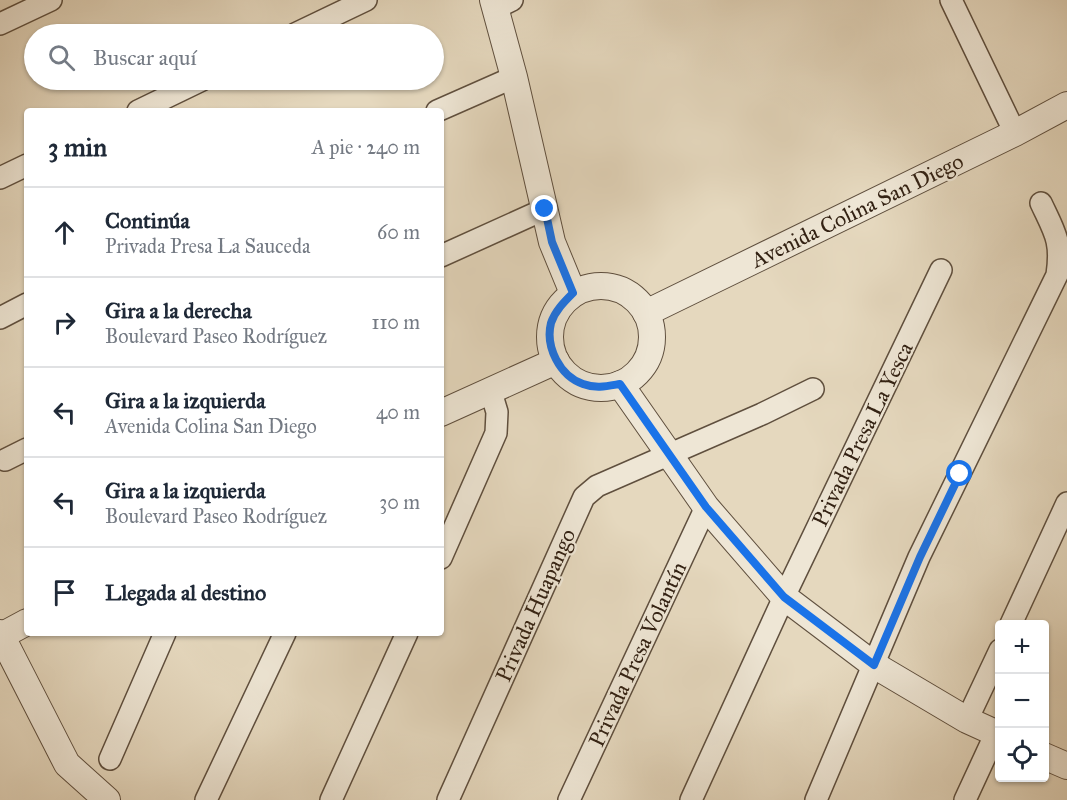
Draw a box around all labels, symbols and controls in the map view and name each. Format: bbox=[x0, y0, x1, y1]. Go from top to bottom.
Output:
search box bbox=[24, 24, 444, 90]
icon: search bbox=[45, 41, 78, 74]
text: Buscar aquí bbox=[93, 44, 196, 71]
text: 3 min bbox=[48, 131, 107, 163]
text: A pie · 240 m bbox=[312, 135, 420, 159]
street label: Avenida Colina San Diego bbox=[746, 147, 968, 274]
route end bbox=[531, 195, 557, 221]
text: Continúa bbox=[105, 207, 190, 234]
icon: ahead bbox=[48, 216, 81, 249]
text: 60 m bbox=[377, 220, 420, 244]
text: Privada Presa La Sauceda bbox=[105, 234, 310, 258]
text: Gira a la derecha bbox=[105, 297, 252, 324]
icon: right bbox=[48, 306, 81, 339]
text: 110 m bbox=[372, 310, 420, 334]
text: Boulevard Paseo Rodríguez bbox=[105, 324, 327, 348]
street label: Privada Presa La Yesca bbox=[806, 337, 919, 531]
text: Gira a la izquierda bbox=[105, 387, 266, 414]
icon: left bbox=[48, 396, 81, 429]
text: 40 m bbox=[376, 400, 420, 424]
text: Avenida Colina San Diego bbox=[105, 414, 317, 438]
route start bbox=[946, 460, 972, 486]
text: Gira a la izquierda bbox=[105, 477, 266, 504]
icon: left bbox=[48, 486, 81, 519]
text: 30 m bbox=[379, 490, 420, 514]
text: Boulevard Paseo Rodríguez bbox=[105, 504, 327, 528]
street label: Privada Huapango bbox=[490, 524, 581, 686]
street label: Privada Presa Volantín bbox=[583, 557, 692, 751]
icon: arrive bbox=[48, 576, 81, 609]
text: Llegada al destino bbox=[105, 579, 266, 606]
map controls bbox=[995, 620, 1049, 782]
button: + bbox=[995, 620, 1049, 674]
button: − bbox=[995, 674, 1049, 728]
button: locate bbox=[995, 728, 1049, 782]

